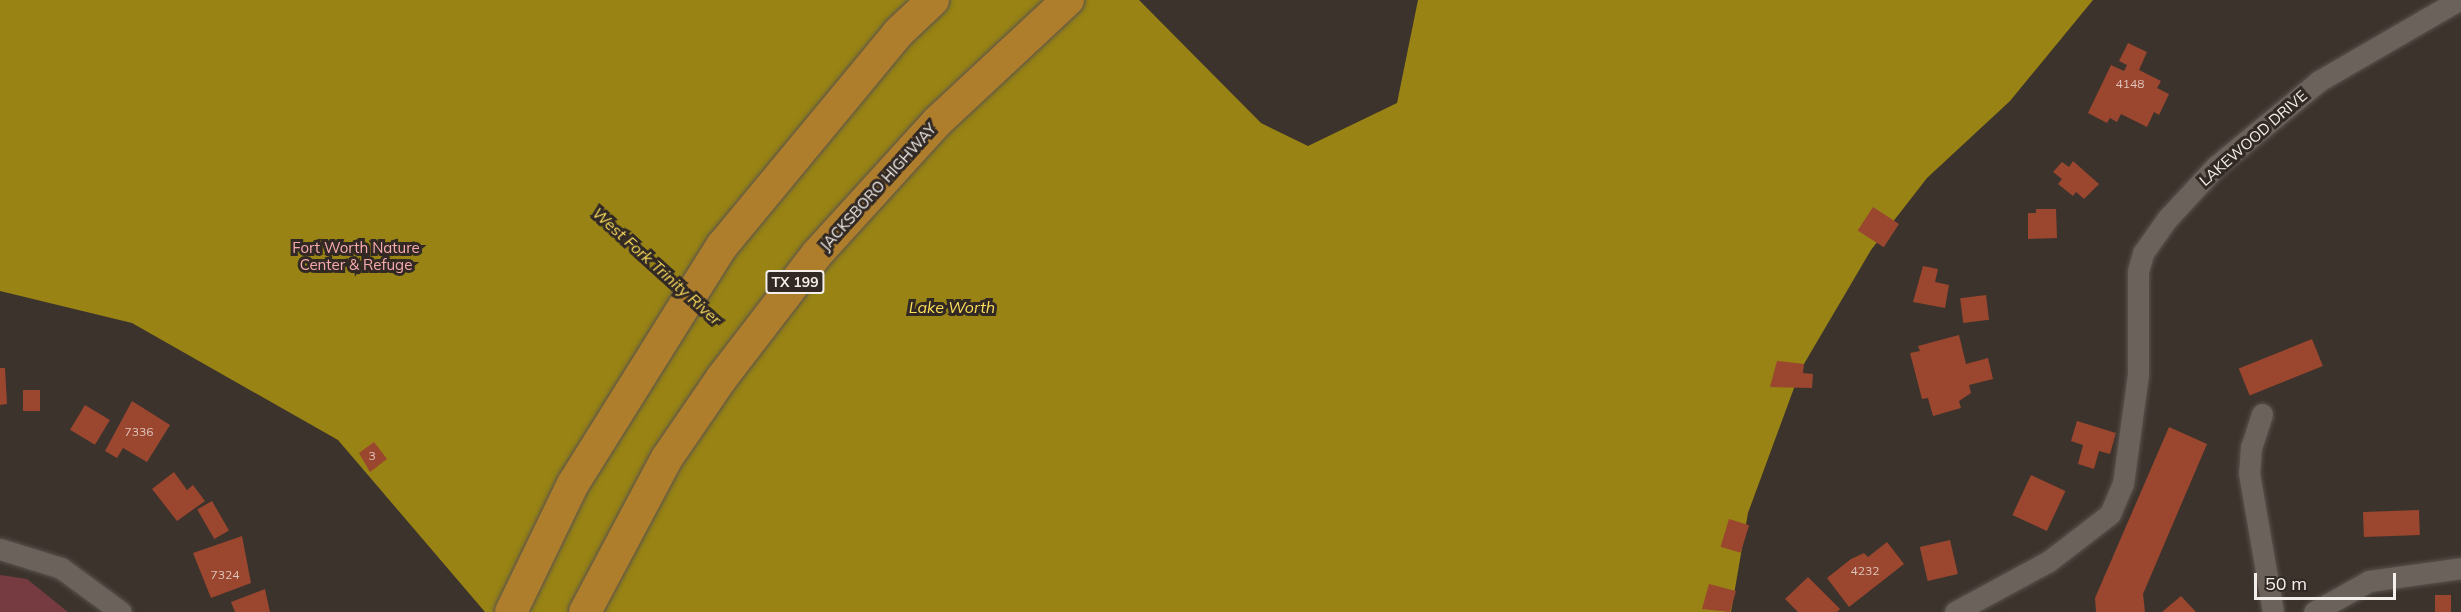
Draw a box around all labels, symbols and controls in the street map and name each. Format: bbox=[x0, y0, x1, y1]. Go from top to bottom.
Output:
house number: 4148 bbox=[2116, 77, 2144, 91]
street label: LAKEWOOD DRIVE bbox=[2196, 86, 2310, 190]
street label: JACKSBORO HIGHWAY bbox=[816, 120, 940, 254]
water label: West Fork Trinity River bbox=[589, 203, 725, 329]
park label: Fort Worth Nature Center & Refuge bbox=[292, 238, 420, 273]
road number: TX 199 bbox=[765, 271, 825, 293]
water label: Lake Worth bbox=[909, 297, 995, 317]
house number: 7336 bbox=[125, 425, 153, 439]
house number: 3 bbox=[368, 449, 376, 463]
scale bar bbox=[2257, 561, 2400, 599]
house number: 4232 bbox=[1851, 564, 1879, 578]
house number: 7324 bbox=[211, 568, 239, 582]
text: 50 m bbox=[2265, 572, 2307, 595]

